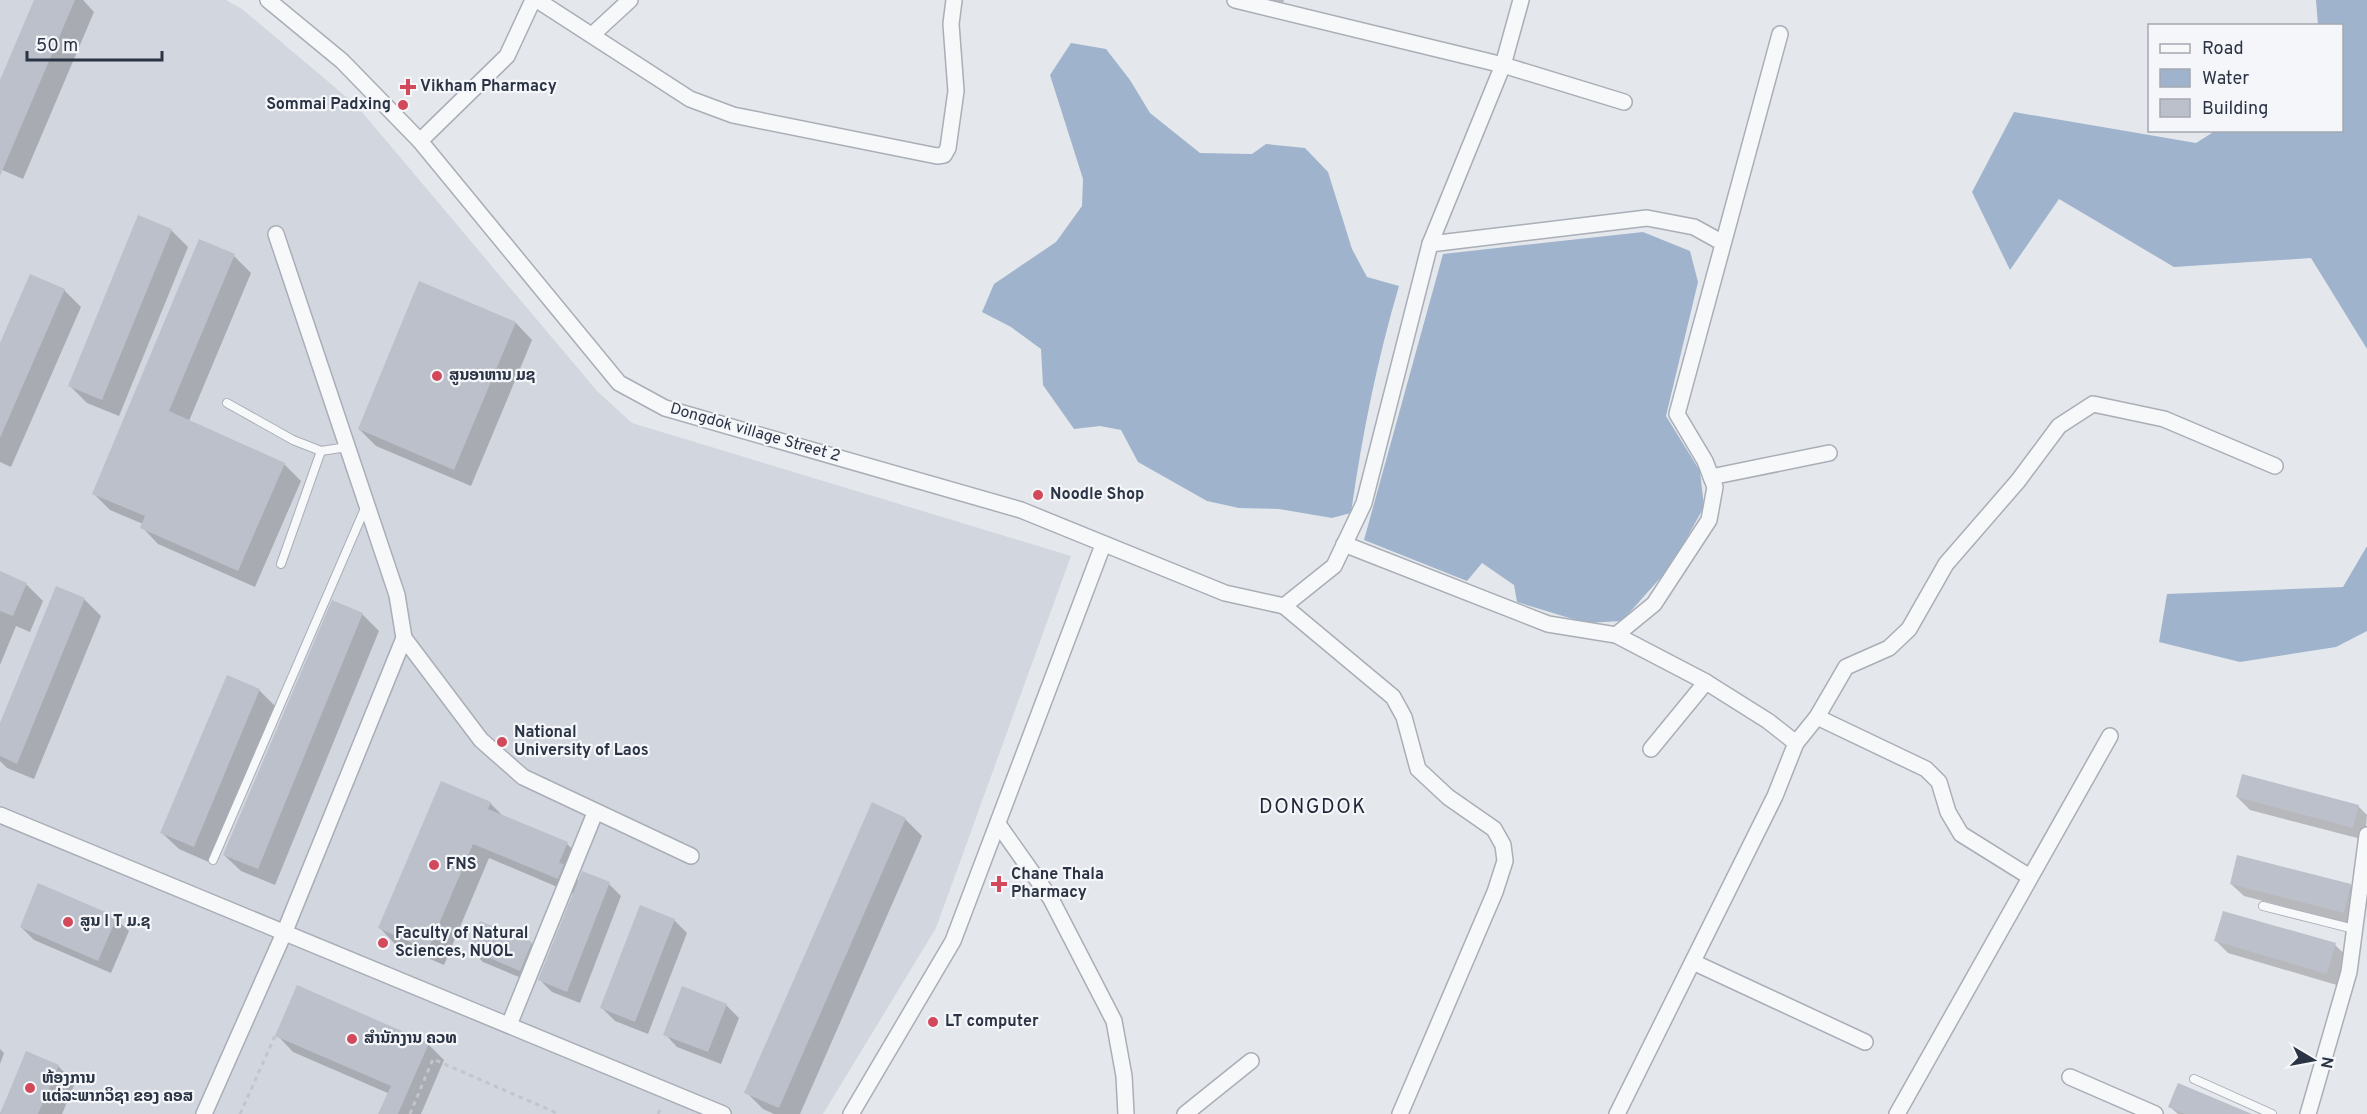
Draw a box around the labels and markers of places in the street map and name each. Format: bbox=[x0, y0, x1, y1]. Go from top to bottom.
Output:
place label: Vikham Pharmacy bbox=[420, 77, 557, 97]
marker: Vikham Pharmacy bbox=[401, 80, 415, 94]
place label: Sommai Padxing bbox=[266, 95, 391, 115]
marker: Sommai Padxing bbox=[396, 98, 410, 112]
place label: ສູນອາຫານ ມຊ bbox=[449, 366, 535, 386]
marker: ສູນອາຫານ ມຊ bbox=[430, 369, 444, 383]
place label: Noodle Shop bbox=[1050, 485, 1144, 505]
marker: Noodle Shop bbox=[1031, 488, 1045, 502]
place label: National University of Laos bbox=[514, 723, 649, 761]
marker: National University of Laos bbox=[495, 735, 509, 749]
place label: FNS bbox=[446, 855, 477, 875]
marker: FNS bbox=[427, 858, 441, 872]
place label: Chane Thala Pharmacy bbox=[1011, 865, 1104, 903]
marker: Chane Thala Pharmacy bbox=[992, 877, 1006, 891]
place label: ສູນ I T ມ.ຊ bbox=[80, 912, 150, 932]
marker: ສູນ I T ມ.ຊ bbox=[61, 915, 75, 929]
place label: Faculty of Natural Sciences, NUOL bbox=[395, 924, 529, 962]
marker: Faculty of Natural Sciences, NUOL bbox=[376, 936, 390, 950]
place label: LT computer bbox=[945, 1012, 1039, 1032]
marker: LT computer bbox=[926, 1015, 940, 1029]
place label: ສຳນັກງານ ຄວທ bbox=[364, 1029, 457, 1049]
marker: ສຳນັກງານ ຄວທ bbox=[345, 1032, 359, 1046]
place label: ຫ້ອງການ ແຕ່ລະພາກວິຊາ ຂອງ ຄອສ bbox=[42, 1069, 193, 1107]
marker: ຫ້ອງການ ແຕ່ລະພາກວິຊາ ຂອງ ຄອສ bbox=[23, 1081, 37, 1095]

